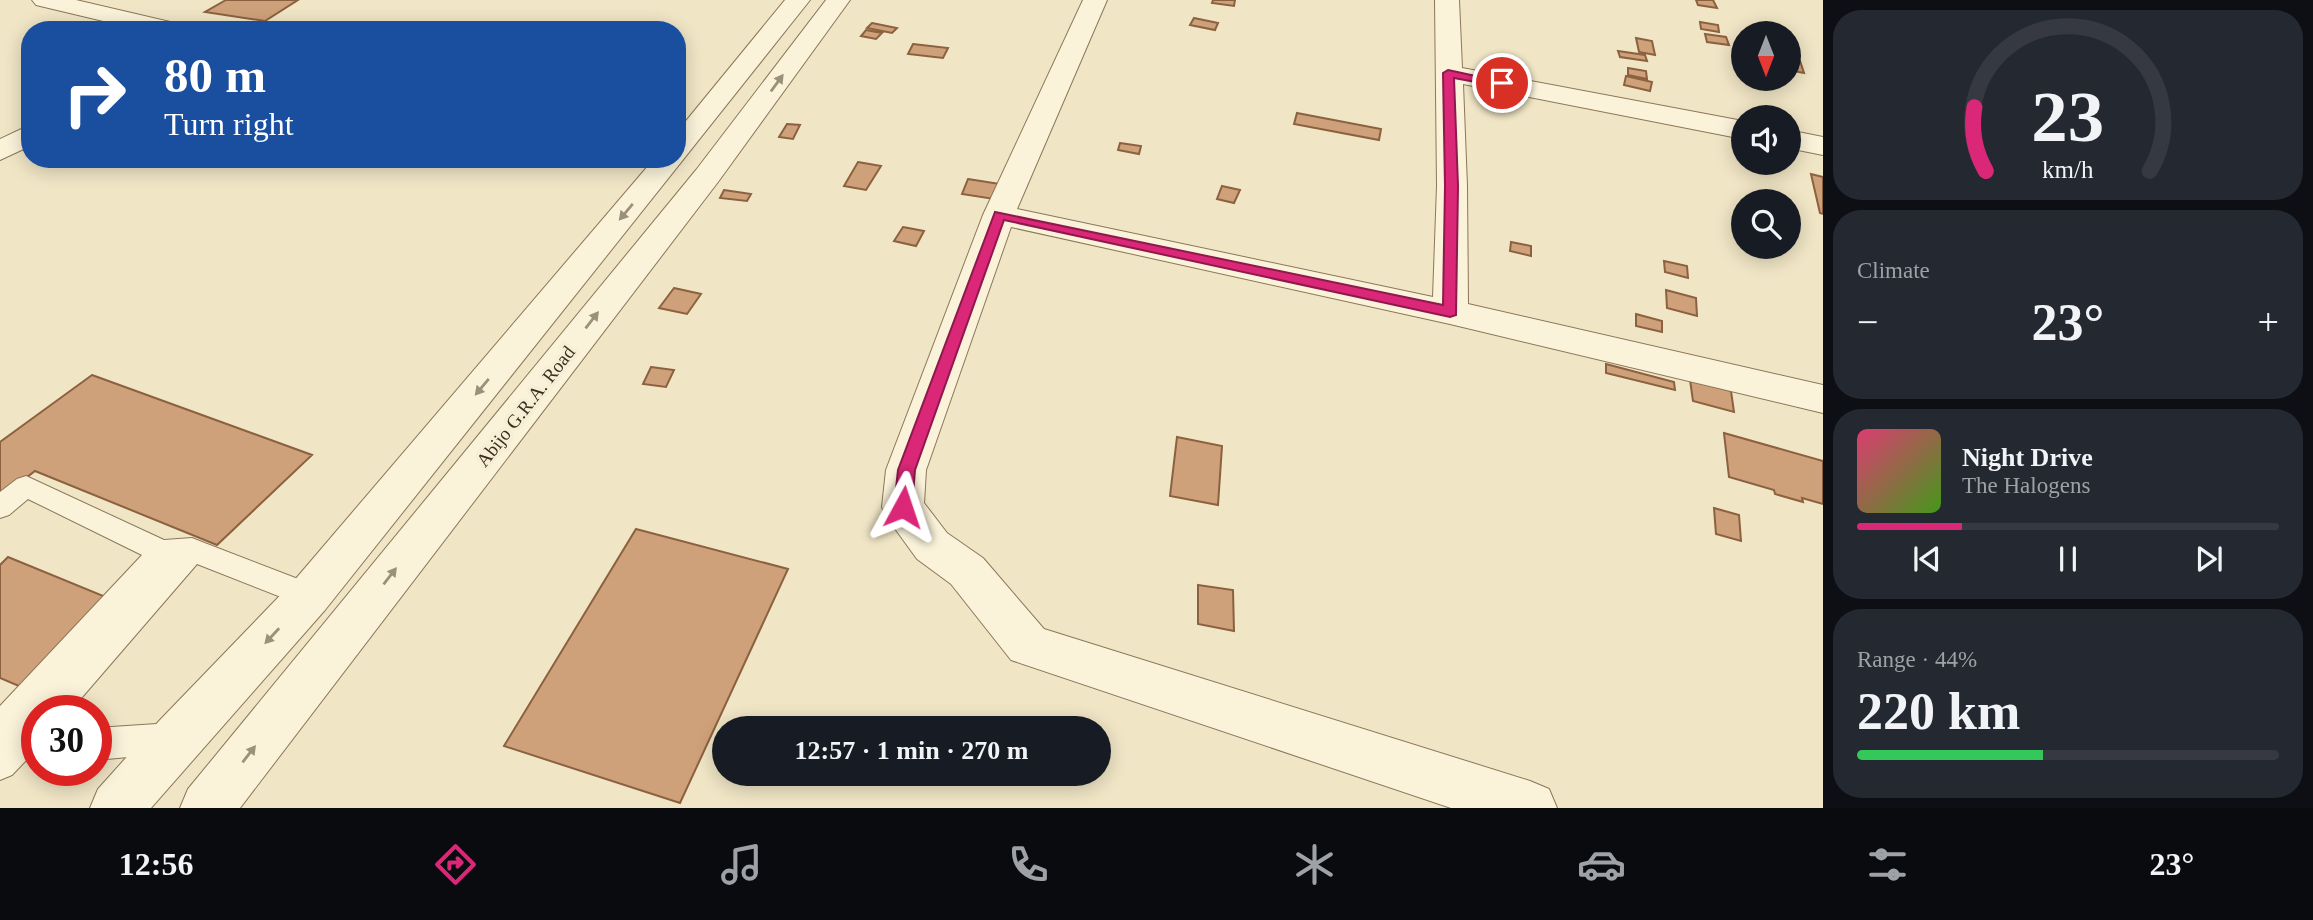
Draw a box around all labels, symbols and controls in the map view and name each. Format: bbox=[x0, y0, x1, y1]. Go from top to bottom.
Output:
north arrow bbox=[1731, 21, 1801, 91]
map controls bbox=[1731, 21, 1801, 259]
text: 80 m bbox=[164, 48, 266, 103]
icon: right bbox=[49, 49, 140, 140]
pin bbox=[1472, 53, 1532, 113]
icon: arrive bbox=[1483, 64, 1521, 102]
one-way arrow bbox=[770, 74, 784, 92]
text: 23 bbox=[2032, 76, 2104, 157]
button: sound bbox=[1731, 105, 1801, 175]
text: Turn right bbox=[164, 106, 294, 142]
text: km/h bbox=[2042, 156, 2094, 183]
button: search bbox=[1731, 189, 1801, 259]
one-way arrow bbox=[619, 202, 634, 220]
text: Climate bbox=[1857, 258, 1930, 283]
text: 23° bbox=[2032, 294, 2104, 351]
text: − bbox=[1857, 301, 1878, 343]
text: + bbox=[2258, 301, 2279, 343]
one-way arrow bbox=[585, 312, 600, 330]
street label: Abijo G.R.A. Road bbox=[472, 341, 579, 471]
one-way arrow bbox=[474, 378, 489, 396]
text: Night Drive bbox=[1962, 443, 2093, 472]
position arrow bbox=[866, 470, 940, 544]
text: The Halogens bbox=[1962, 473, 2090, 498]
icon: previous bbox=[1908, 540, 1946, 578]
icon: pause bbox=[2049, 540, 2087, 578]
icon: next bbox=[2190, 540, 2228, 578]
one-way arrow bbox=[383, 567, 398, 585]
one-way arrow bbox=[264, 627, 280, 645]
text: Range · 44% bbox=[1857, 647, 1977, 672]
text: 220 km bbox=[1857, 683, 2020, 740]
speed limit sign: 30 bbox=[21, 695, 112, 786]
text: 12:57 · 1 min · 270 m bbox=[795, 736, 1029, 765]
one-way arrow bbox=[242, 746, 257, 764]
icon: directions bbox=[431, 840, 480, 889]
icon: music bbox=[717, 840, 766, 889]
icon: phone bbox=[1004, 840, 1053, 889]
icon: climate bbox=[1290, 840, 1339, 889]
icon: car bbox=[1577, 840, 1626, 889]
icon: filters bbox=[1863, 840, 1912, 889]
text: 12:56 bbox=[119, 846, 193, 882]
text: 23° bbox=[2149, 846, 2194, 882]

